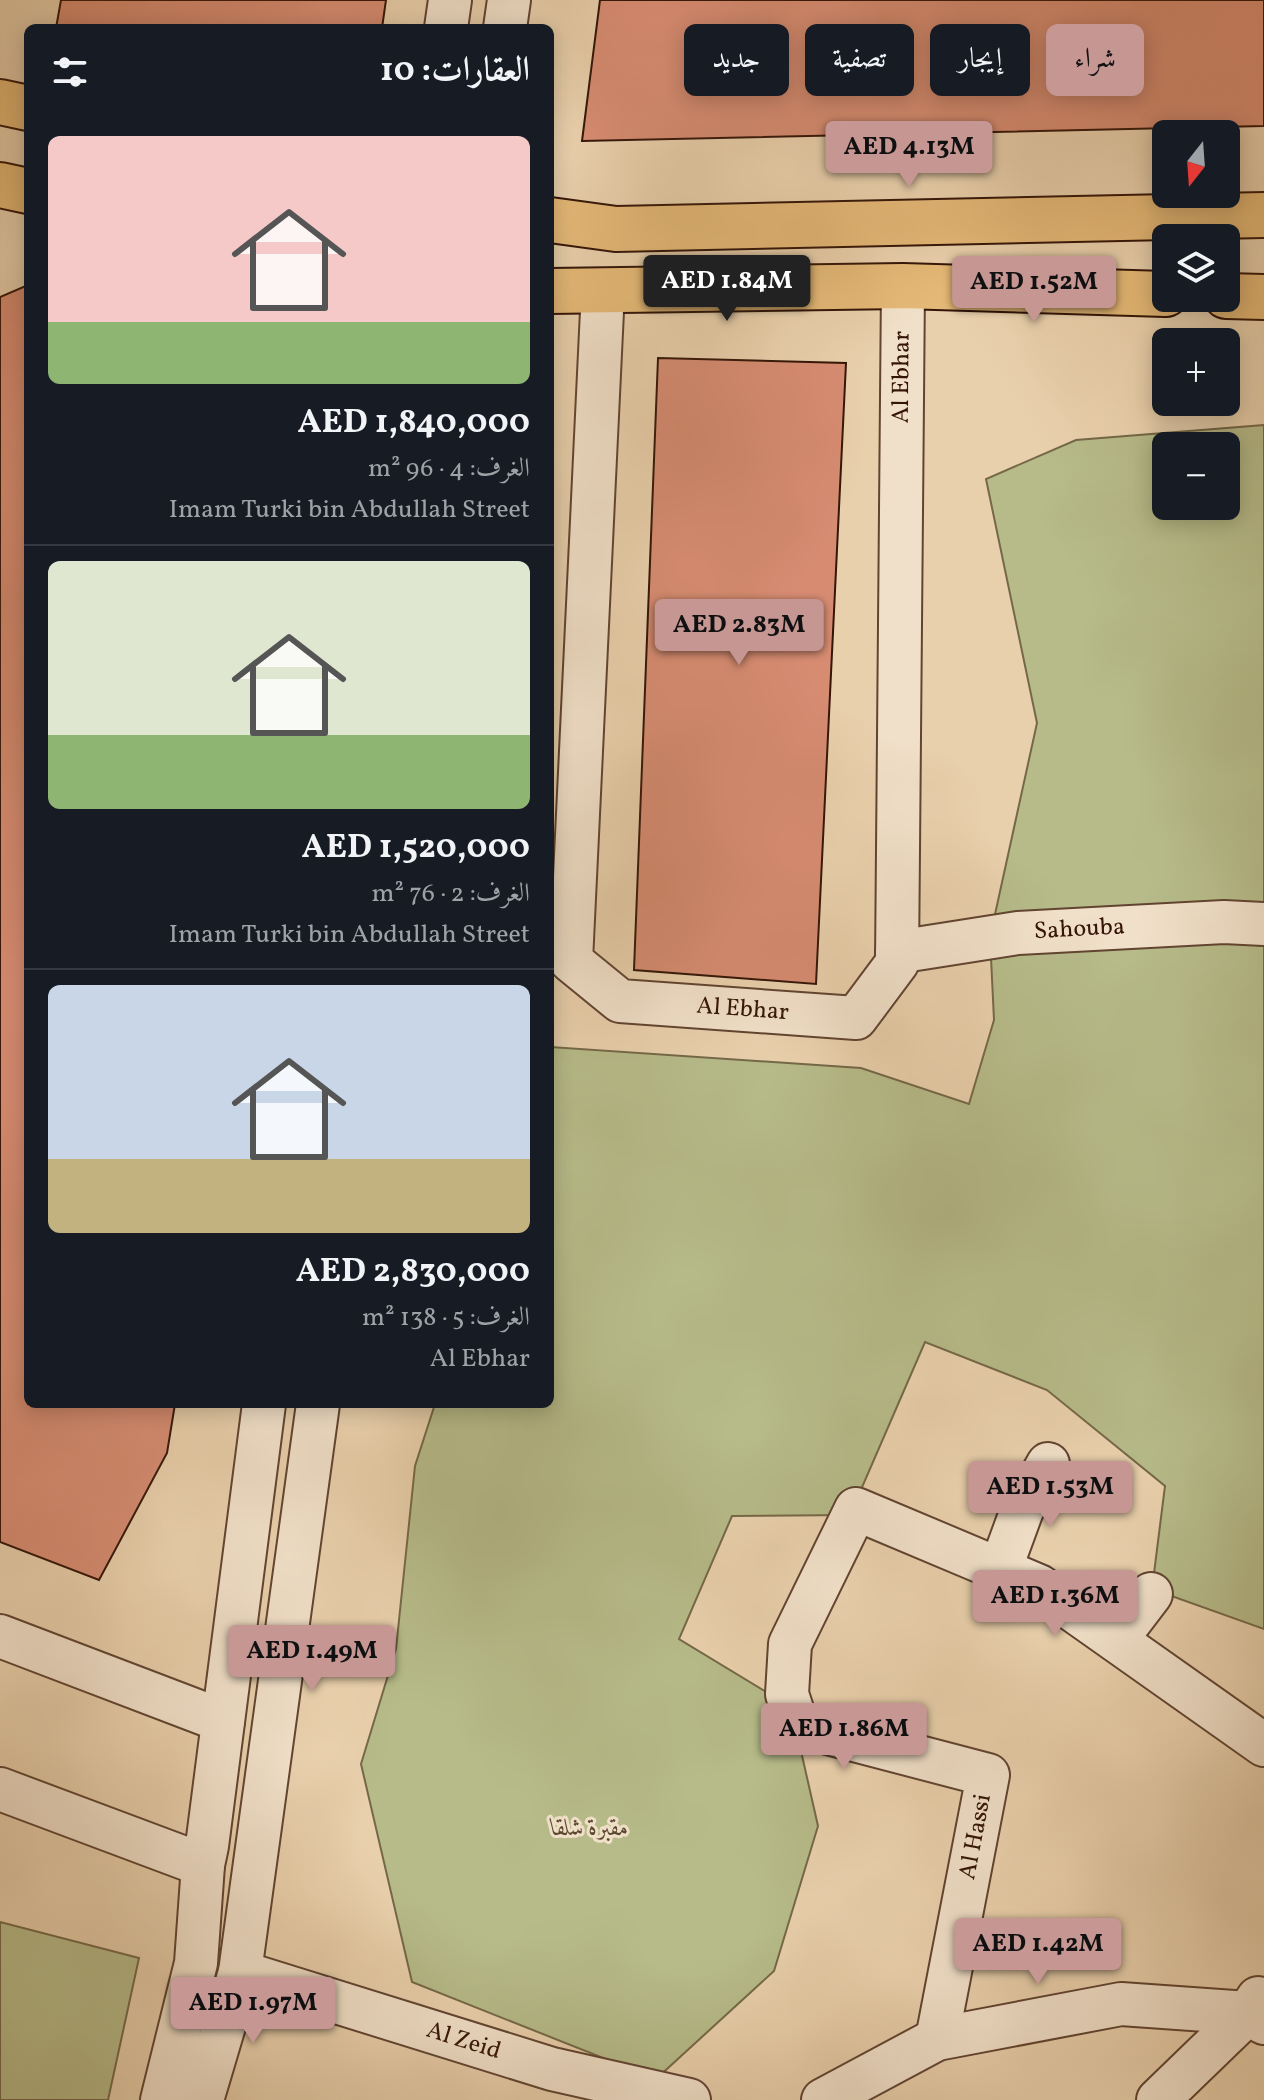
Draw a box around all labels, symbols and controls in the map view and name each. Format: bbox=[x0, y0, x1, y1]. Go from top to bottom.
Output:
chip: جديد bbox=[684, 24, 789, 96]
chip: تصفية bbox=[805, 24, 914, 96]
chip: إيجار bbox=[930, 24, 1030, 96]
chip: شراء bbox=[1046, 24, 1144, 96]
text: العقارات: 10 bbox=[380, 48, 530, 95]
icon: filters bbox=[48, 50, 92, 94]
north arrow bbox=[1152, 120, 1240, 208]
map controls bbox=[1152, 120, 1240, 520]
pin: AED 4.13M bbox=[817, 121, 1001, 189]
text: AED 4.13M bbox=[843, 129, 975, 165]
icon: home bbox=[217, 188, 361, 332]
button: layers bbox=[1152, 224, 1240, 312]
pin: AED 1.84M bbox=[635, 255, 819, 323]
pin: AED 1.52M bbox=[942, 256, 1126, 324]
text: AED 1.84M bbox=[661, 263, 793, 299]
text: AED 1.52M bbox=[970, 264, 1098, 300]
button: + bbox=[1152, 328, 1240, 416]
street label: Al Ebhar bbox=[885, 331, 920, 424]
text: AED 1,840,000 bbox=[297, 400, 530, 447]
button: − bbox=[1152, 432, 1240, 520]
text: الغرف: 4 · 96 m² bbox=[368, 451, 530, 487]
text: Imam Turki bin Abdullah Street bbox=[169, 492, 530, 528]
pin: AED 2.83M bbox=[647, 599, 831, 667]
text: AED 2.83M bbox=[673, 607, 805, 643]
icon: home bbox=[217, 613, 361, 757]
text: AED 1,520,000 bbox=[301, 825, 530, 872]
text: الغرف: 2 · 76 m² bbox=[371, 876, 530, 912]
street label: Sahouba bbox=[1033, 910, 1126, 949]
text: Imam Turki bin Abdullah Street bbox=[169, 917, 530, 953]
street label: Al Ebhar bbox=[695, 990, 790, 1030]
icon: home bbox=[217, 1037, 361, 1181]
text: AED 2,830,000 bbox=[296, 1249, 530, 1296]
text: الغرف: 5 · 138 m² bbox=[362, 1300, 530, 1336]
text: Al Ebhar bbox=[430, 1341, 530, 1377]
pin: AED 1.53M bbox=[958, 1461, 1142, 1529]
text: AED 1.53M bbox=[986, 1469, 1114, 1505]
pin: AED 1.36M bbox=[963, 1570, 1147, 1638]
text: AED 1.36M bbox=[990, 1578, 1120, 1614]
pin: AED 1.49M bbox=[220, 1625, 404, 1693]
text: AED 1.49M bbox=[246, 1633, 378, 1669]
pin: AED 1.86M bbox=[752, 1703, 936, 1771]
text: AED 1.86M bbox=[779, 1711, 909, 1747]
street label: Al Hassi bbox=[951, 1791, 1001, 1883]
park label: مقبرة شلقا bbox=[549, 1812, 629, 1846]
pin: AED 1.42M bbox=[946, 1918, 1130, 1986]
text: AED 1.42M bbox=[972, 1926, 1104, 1962]
pin: AED 1.97M bbox=[161, 1977, 345, 2045]
text: AED 1.97M bbox=[189, 1985, 317, 2021]
street label: Al Zeid bbox=[422, 2014, 505, 2069]

